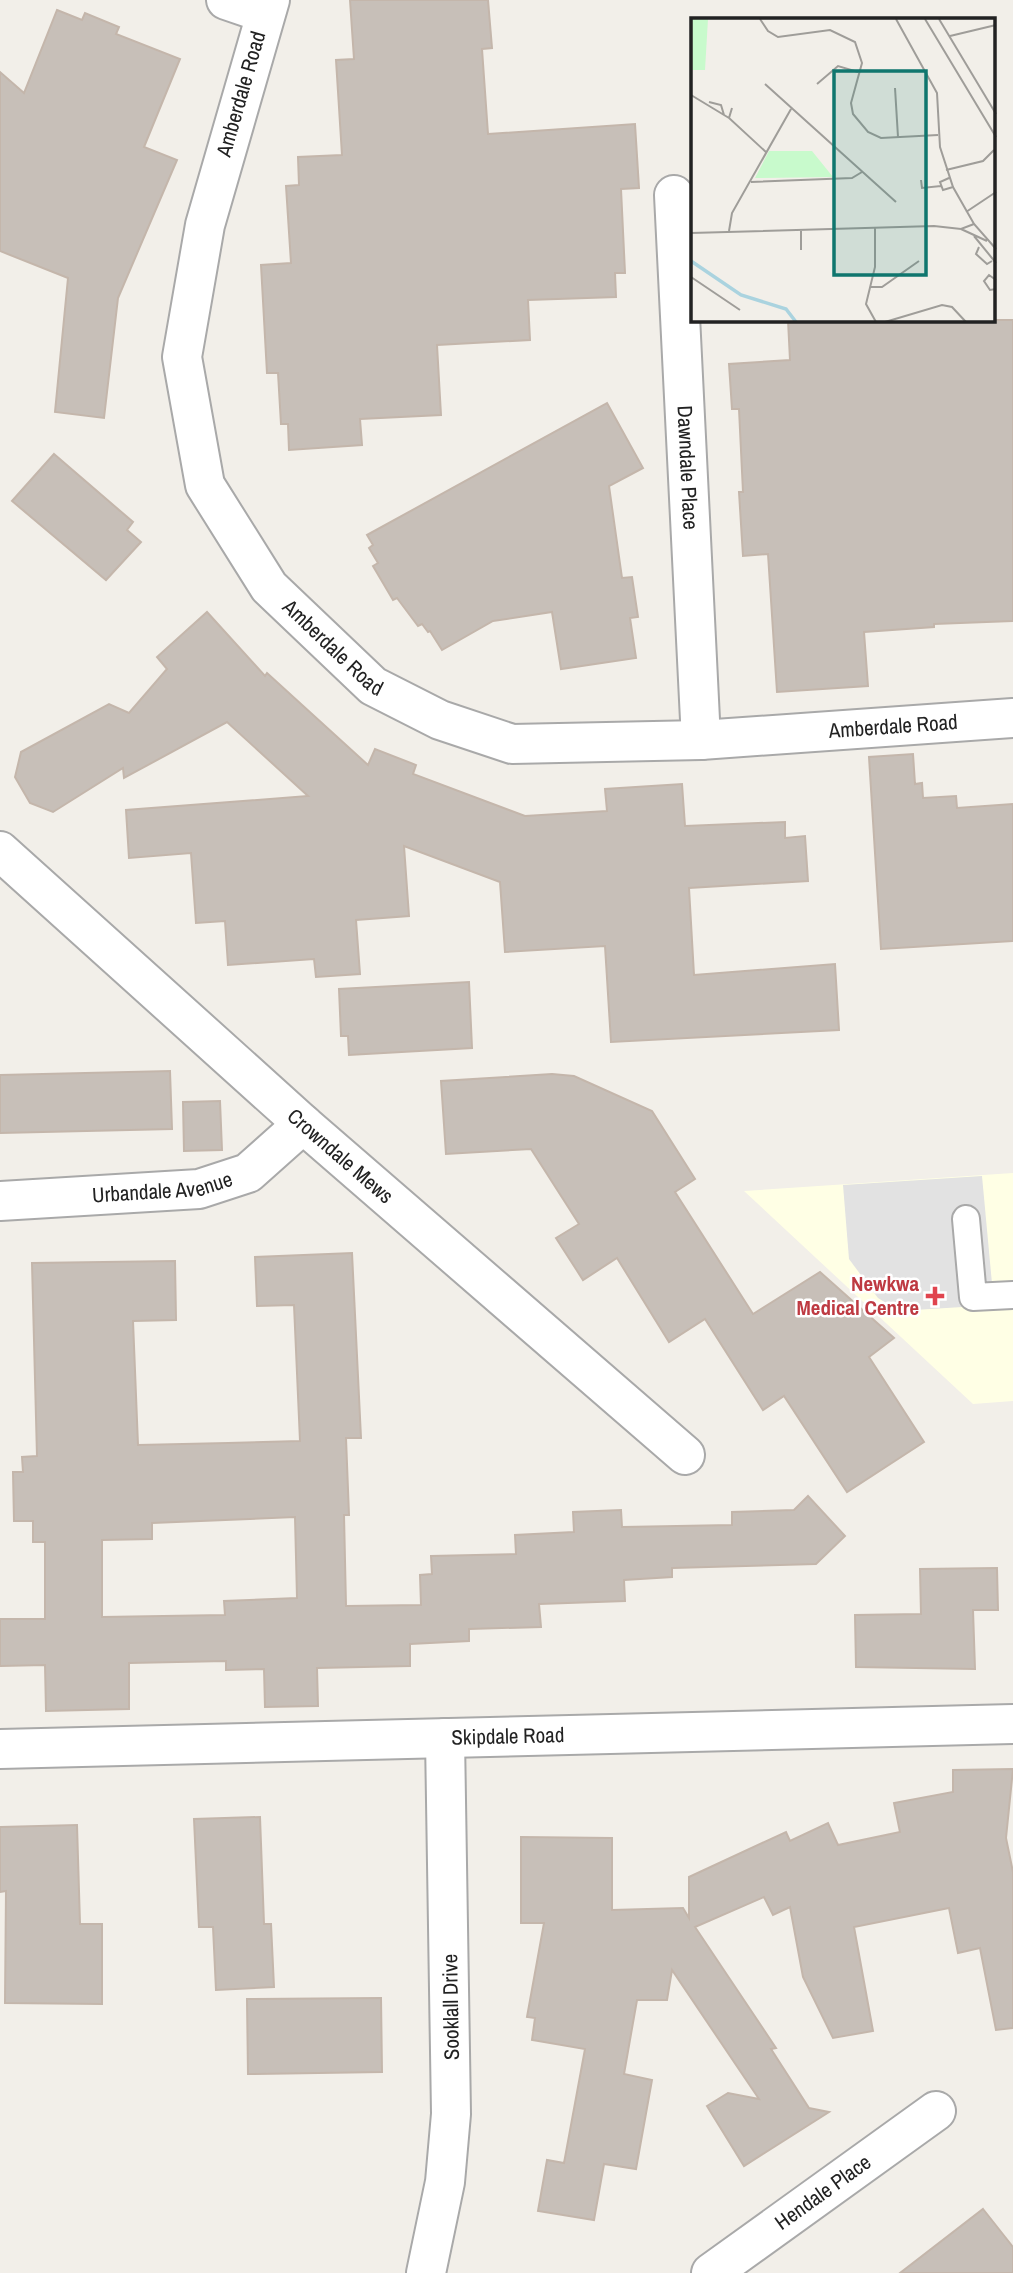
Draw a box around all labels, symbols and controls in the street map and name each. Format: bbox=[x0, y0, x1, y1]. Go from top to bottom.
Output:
inset map bbox=[691, 18, 996, 322]
street label: Amberdale Road bbox=[208, 28, 272, 161]
street label: Dawndale Place bbox=[670, 405, 706, 531]
street label: Amberdale Road bbox=[276, 592, 388, 703]
street label: Amberdale Road bbox=[827, 707, 959, 745]
street label: Crowndale Mews bbox=[281, 1102, 400, 1210]
street label: Urbandale Avenue bbox=[91, 1164, 236, 1209]
place label: Newkwa Medical Centre bbox=[797, 1269, 919, 1322]
marker: Newkwa Medical Centre bbox=[925, 1286, 945, 1306]
street label: Skipdale Road bbox=[451, 1720, 565, 1752]
street label: Sooklall Drive bbox=[435, 1954, 466, 2060]
street label: Hendale Place bbox=[769, 2147, 877, 2236]

